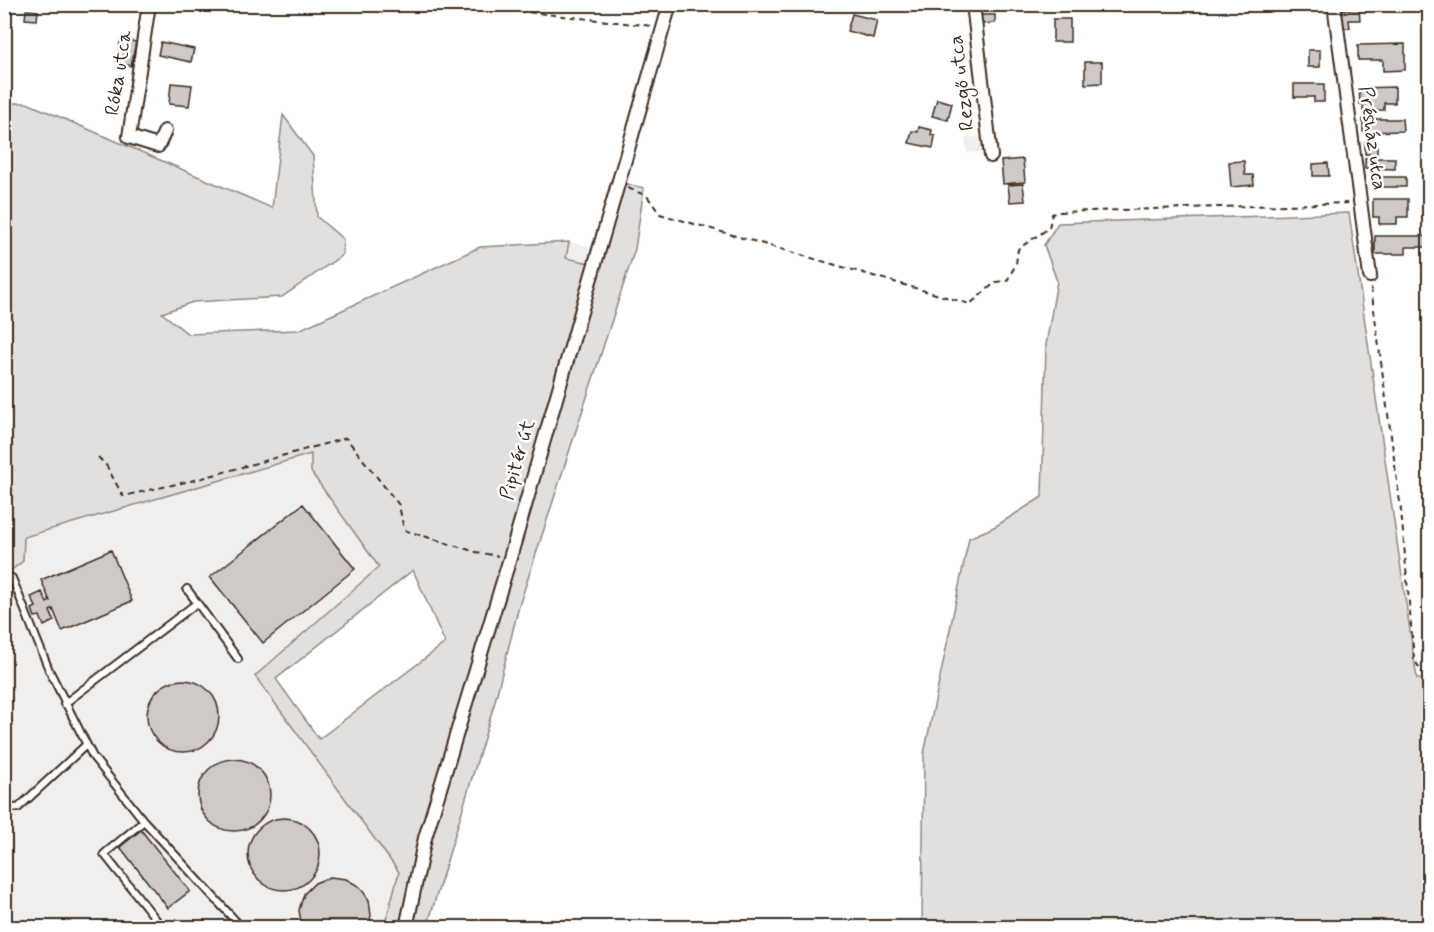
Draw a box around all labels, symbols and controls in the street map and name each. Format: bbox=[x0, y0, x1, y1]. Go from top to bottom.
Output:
street label: Róka utca bbox=[99, 27, 139, 118]
street label: Rezgő utca bbox=[943, 33, 982, 132]
street label: Présház utca bbox=[1351, 84, 1393, 192]
street label: Pipitér út bbox=[494, 417, 542, 503]

